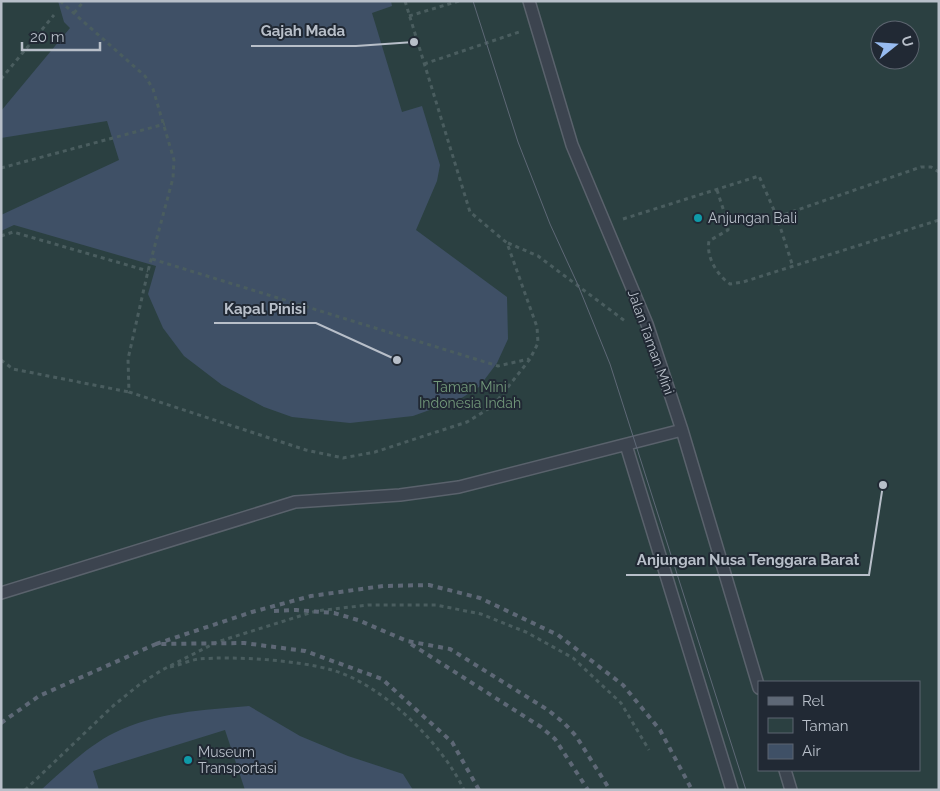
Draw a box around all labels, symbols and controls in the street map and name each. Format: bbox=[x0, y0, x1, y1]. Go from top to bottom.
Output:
callout: Gajah Mada bbox=[251, 16, 356, 46]
scale bar bbox=[22, 20, 100, 52]
north arrow bbox=[870, 20, 920, 70]
text: Gajah Mada bbox=[261, 22, 346, 40]
text: 20 m bbox=[30, 28, 65, 46]
text: U bbox=[898, 34, 917, 49]
place label: Anjungan Bali bbox=[708, 210, 797, 226]
marker: Anjungan Bali bbox=[692, 212, 704, 224]
street label: Jalan Taman Mini bbox=[625, 287, 677, 397]
callout: Kapal Pinisi bbox=[214, 293, 316, 323]
text: Kapal Pinisi bbox=[224, 300, 306, 318]
park label: Taman Mini Indonesia Indah bbox=[419, 379, 521, 411]
callout: Anjungan Nusa Tenggara Barat bbox=[626, 545, 869, 575]
text: Anjungan Nusa Tenggara Barat bbox=[637, 551, 859, 569]
legend bbox=[758, 681, 920, 771]
text: Rel bbox=[802, 692, 825, 710]
text: Taman bbox=[802, 717, 848, 735]
text: Air bbox=[802, 742, 821, 760]
place label: Museum Transportasi bbox=[198, 744, 277, 776]
marker: Museum Transportasi bbox=[182, 754, 194, 766]

